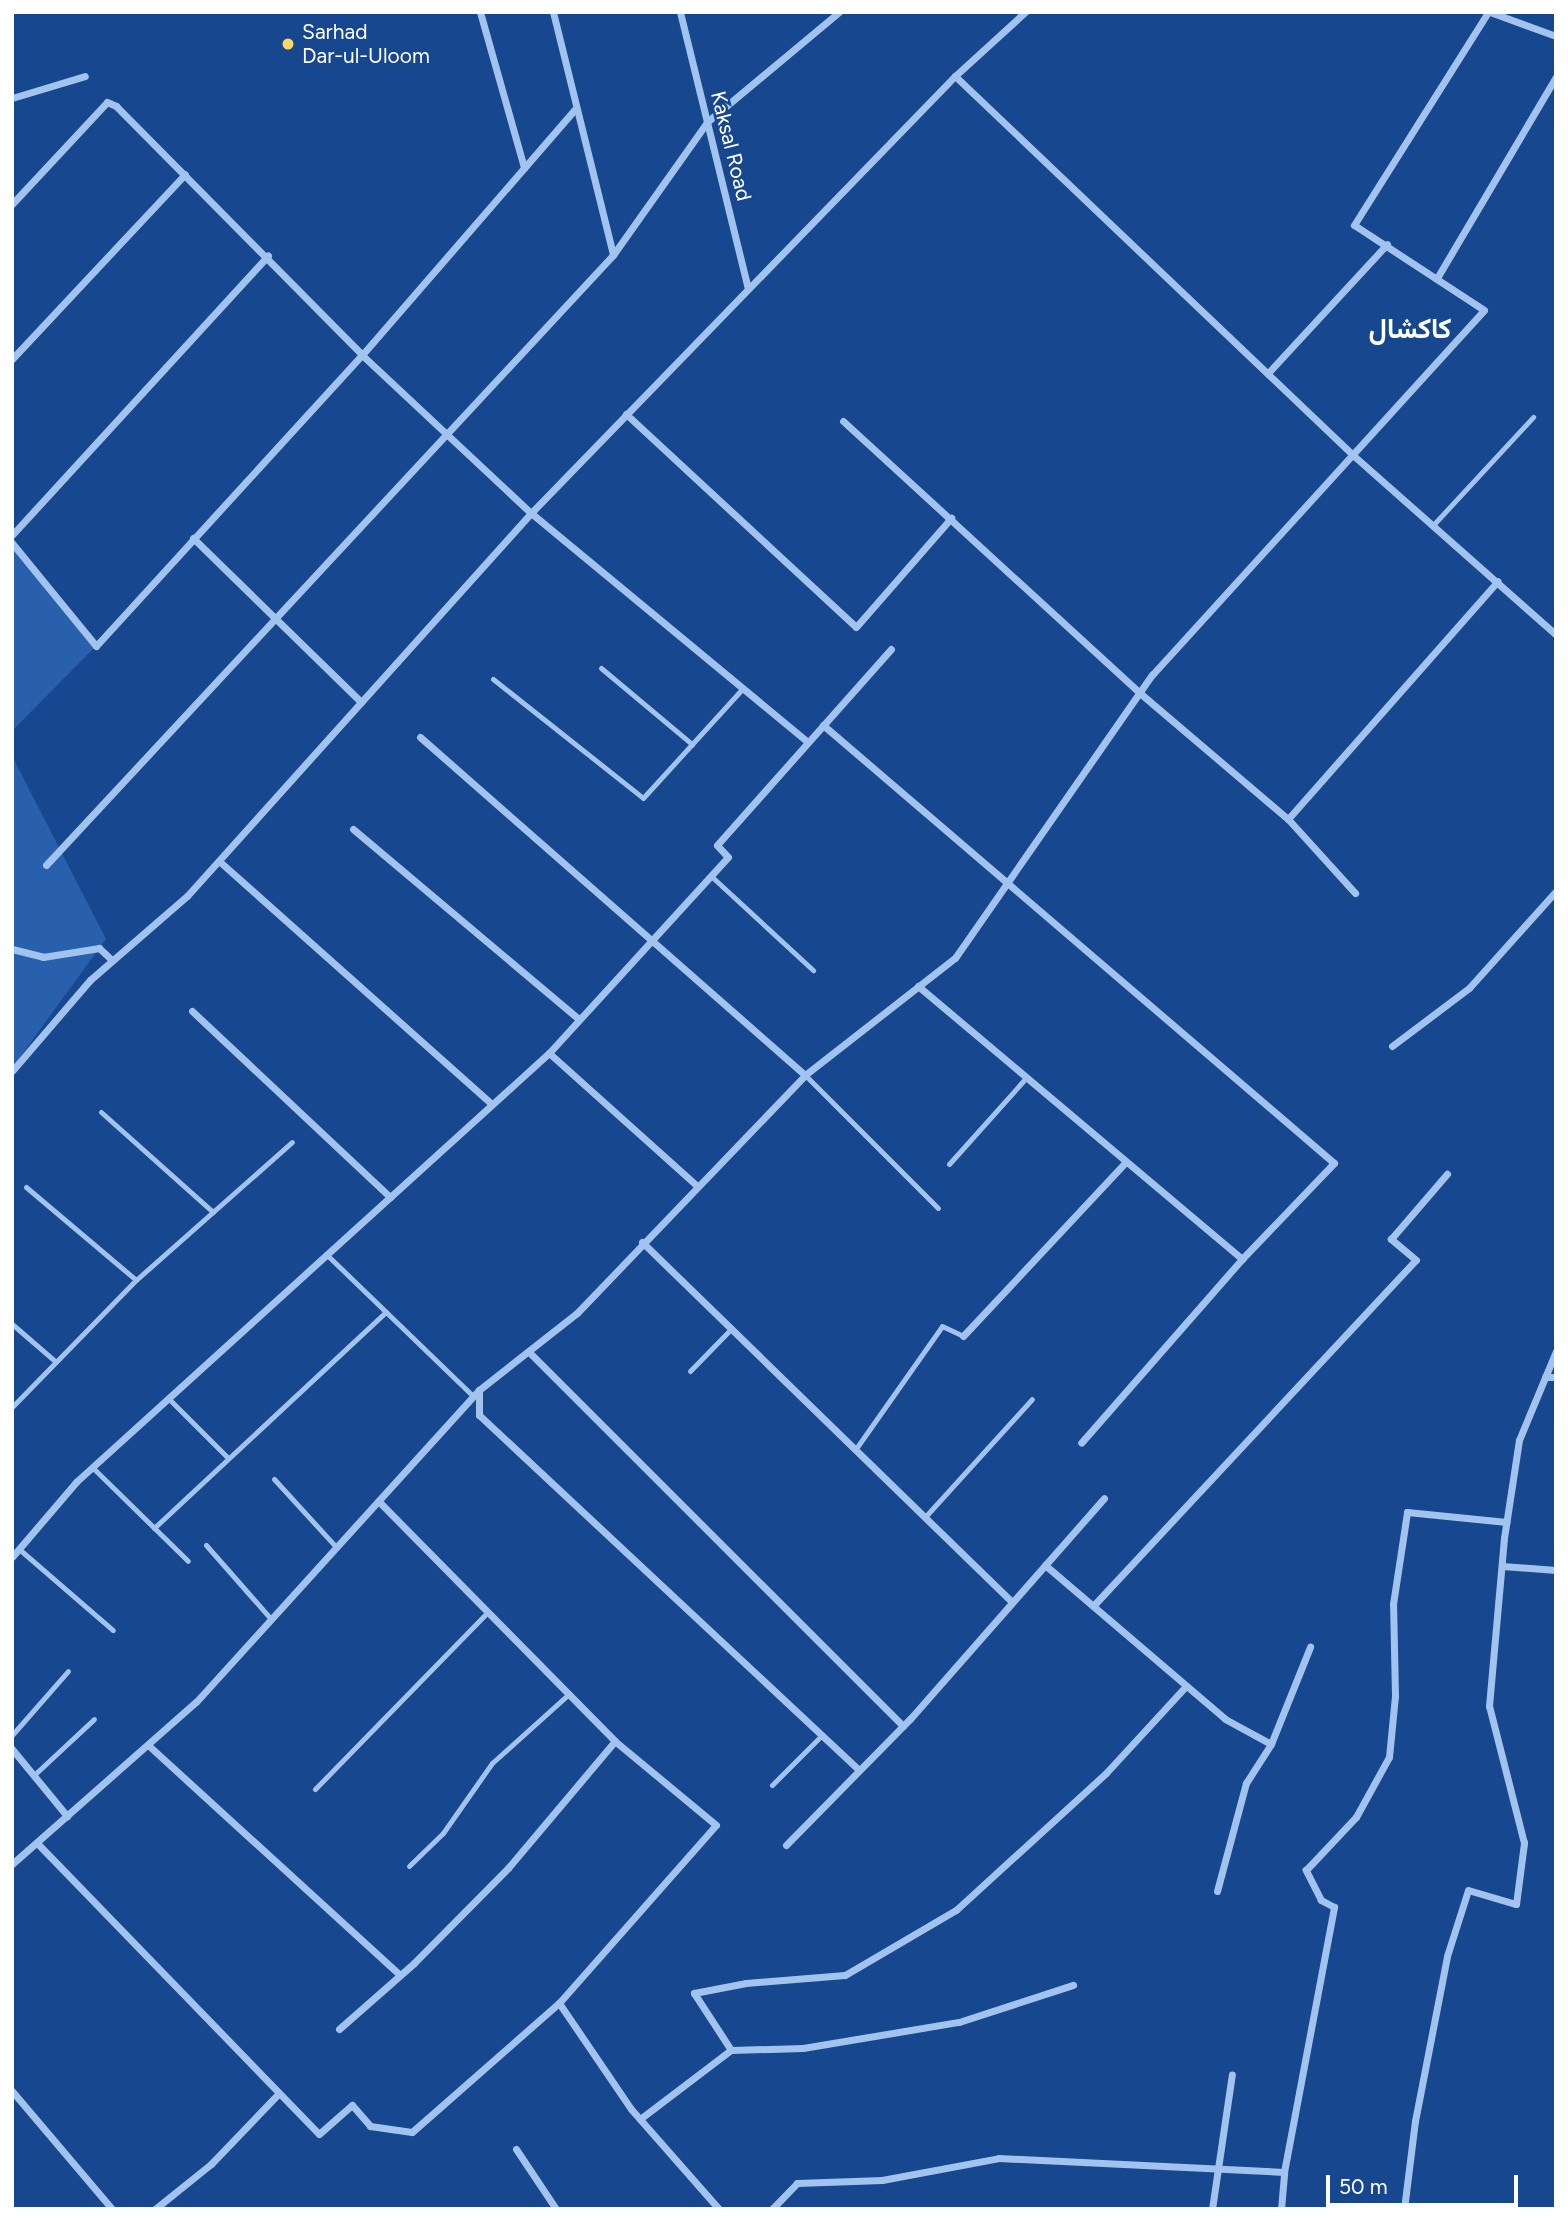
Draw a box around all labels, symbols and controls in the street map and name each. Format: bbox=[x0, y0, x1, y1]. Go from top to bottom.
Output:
place label: Sarhad Dar-ul-Uloom bbox=[302, 19, 430, 69]
marker: Sarhad Dar-ul-Uloom bbox=[280, 36, 296, 52]
street label: Kaksal Road bbox=[705, 89, 757, 203]
district label: کاکشال bbox=[1368, 311, 1452, 345]
scale bar bbox=[1330, 2162, 1522, 2206]
text: 50 m bbox=[1339, 2174, 1388, 2199]

